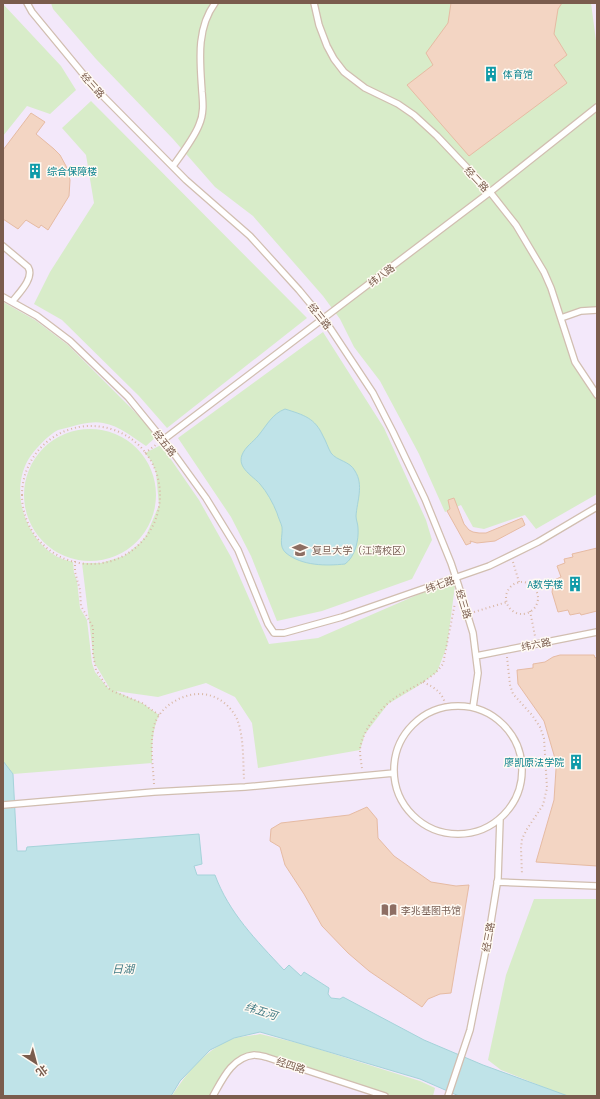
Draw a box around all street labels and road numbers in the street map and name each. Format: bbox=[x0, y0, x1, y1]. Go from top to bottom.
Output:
street label: 经三路 bbox=[77, 70, 107, 102]
street label: 经二路 bbox=[461, 164, 492, 195]
street label: 纬八路 bbox=[365, 261, 398, 290]
street label: 经三路 bbox=[304, 301, 334, 333]
street label: 经五路 bbox=[149, 428, 179, 460]
street label: 纬七路 bbox=[424, 573, 457, 596]
street label: 经三路 bbox=[452, 588, 474, 621]
street label: 纬六路 bbox=[520, 635, 552, 655]
street label: 经三路 bbox=[479, 921, 498, 953]
street label: 经四路 bbox=[274, 1055, 307, 1077]

